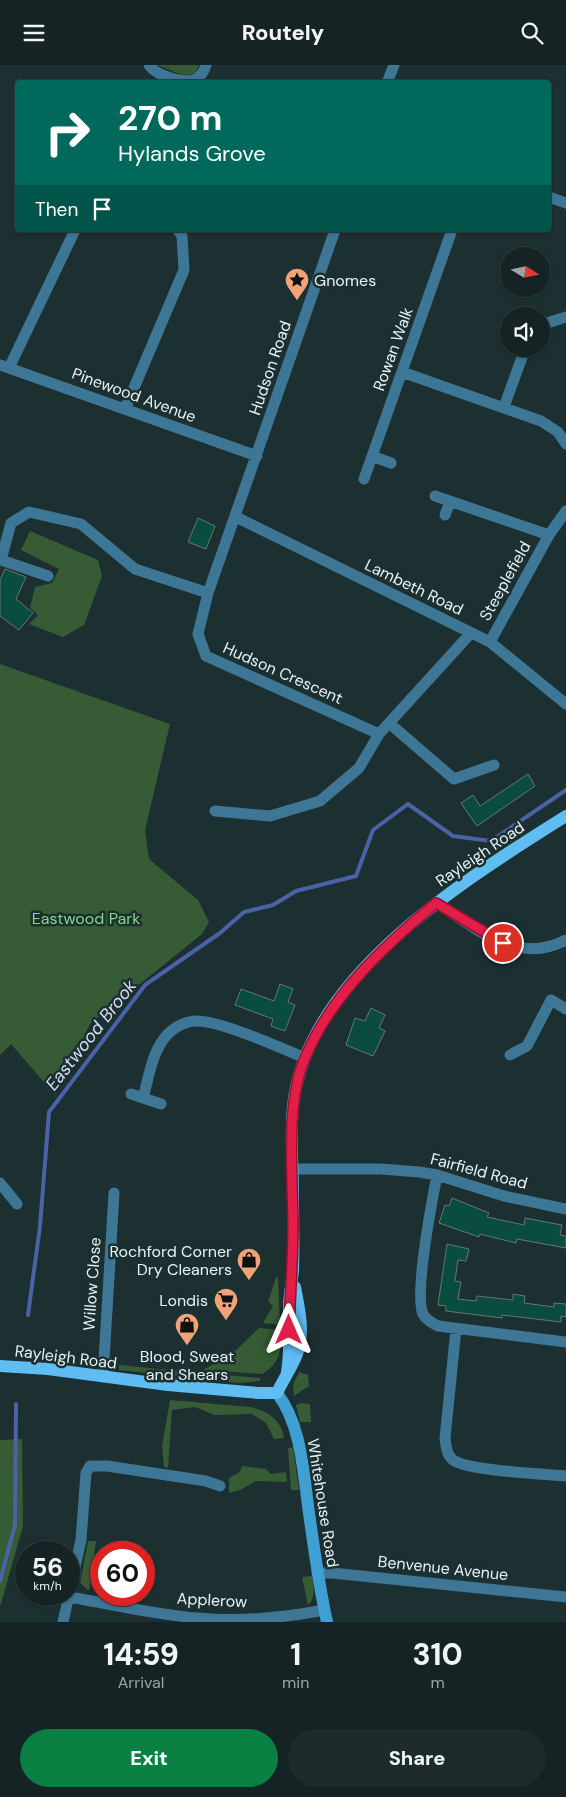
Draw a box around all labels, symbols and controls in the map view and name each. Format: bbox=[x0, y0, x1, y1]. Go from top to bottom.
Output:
text: Routely bbox=[242, 18, 324, 47]
icon: menu bbox=[20, 19, 48, 47]
icon: search bbox=[518, 19, 546, 47]
text: 270 m bbox=[118, 95, 222, 141]
icon: right bbox=[35, 100, 100, 165]
text: Hylands Grove bbox=[118, 139, 266, 168]
icon: arrive bbox=[88, 195, 116, 223]
text: Then bbox=[35, 197, 78, 222]
north arrow bbox=[500, 247, 550, 297]
map controls bbox=[500, 247, 550, 357]
place icon: Gnomes bbox=[284, 267, 310, 301]
place label: Gnomes bbox=[314, 270, 376, 291]
street label: Rowan Walk bbox=[368, 304, 418, 394]
button: sound bbox=[500, 307, 550, 357]
street label: Hudson Road bbox=[244, 318, 296, 418]
street label: Pinewood Avenue bbox=[69, 363, 199, 427]
street label: Steeplefield bbox=[475, 537, 535, 625]
street label: Lambeth Road bbox=[361, 554, 467, 620]
street label: Hudson Crescent bbox=[220, 637, 346, 709]
street label: Rayleigh Road bbox=[432, 817, 528, 891]
park label: Eastwood Park bbox=[32, 908, 140, 929]
pin bbox=[482, 922, 524, 964]
icon: arrive bbox=[489, 929, 517, 957]
water label: Eastwood Brook bbox=[40, 974, 142, 1095]
street label: Fairfield Road bbox=[428, 1148, 530, 1194]
street label: Willow Close bbox=[78, 1236, 106, 1332]
place label: Rochford Corner Dry Cleaners bbox=[110, 1241, 232, 1280]
shop icon: Rochford Corner Dry Cleaners bbox=[236, 1247, 262, 1281]
supermarket icon: Londis bbox=[213, 1287, 239, 1321]
place label: Londis bbox=[159, 1290, 208, 1311]
position arrow bbox=[262, 1303, 314, 1355]
shop icon: Blood, Sweat and Shears bbox=[174, 1312, 200, 1346]
street label: Rayleigh Road bbox=[14, 1340, 118, 1374]
place label: Blood, Sweat and Shears bbox=[140, 1346, 234, 1385]
street label: Whitehouse Road bbox=[302, 1437, 344, 1569]
speed limit sign: 60 bbox=[90, 1541, 155, 1606]
text: 56 bbox=[32, 1551, 63, 1584]
street label: Benvenue Avenue bbox=[377, 1551, 509, 1585]
text: km/h bbox=[33, 1578, 62, 1594]
street label: Applerow bbox=[176, 1588, 248, 1612]
text: 14:59 bbox=[103, 1635, 179, 1674]
text: 1 bbox=[290, 1635, 301, 1674]
text: 310 bbox=[413, 1635, 463, 1674]
text: Arrival bbox=[118, 1672, 164, 1693]
text: min bbox=[282, 1672, 309, 1693]
text: m bbox=[431, 1672, 445, 1693]
button: Exit bbox=[20, 1729, 278, 1787]
button: Share bbox=[288, 1729, 546, 1787]

